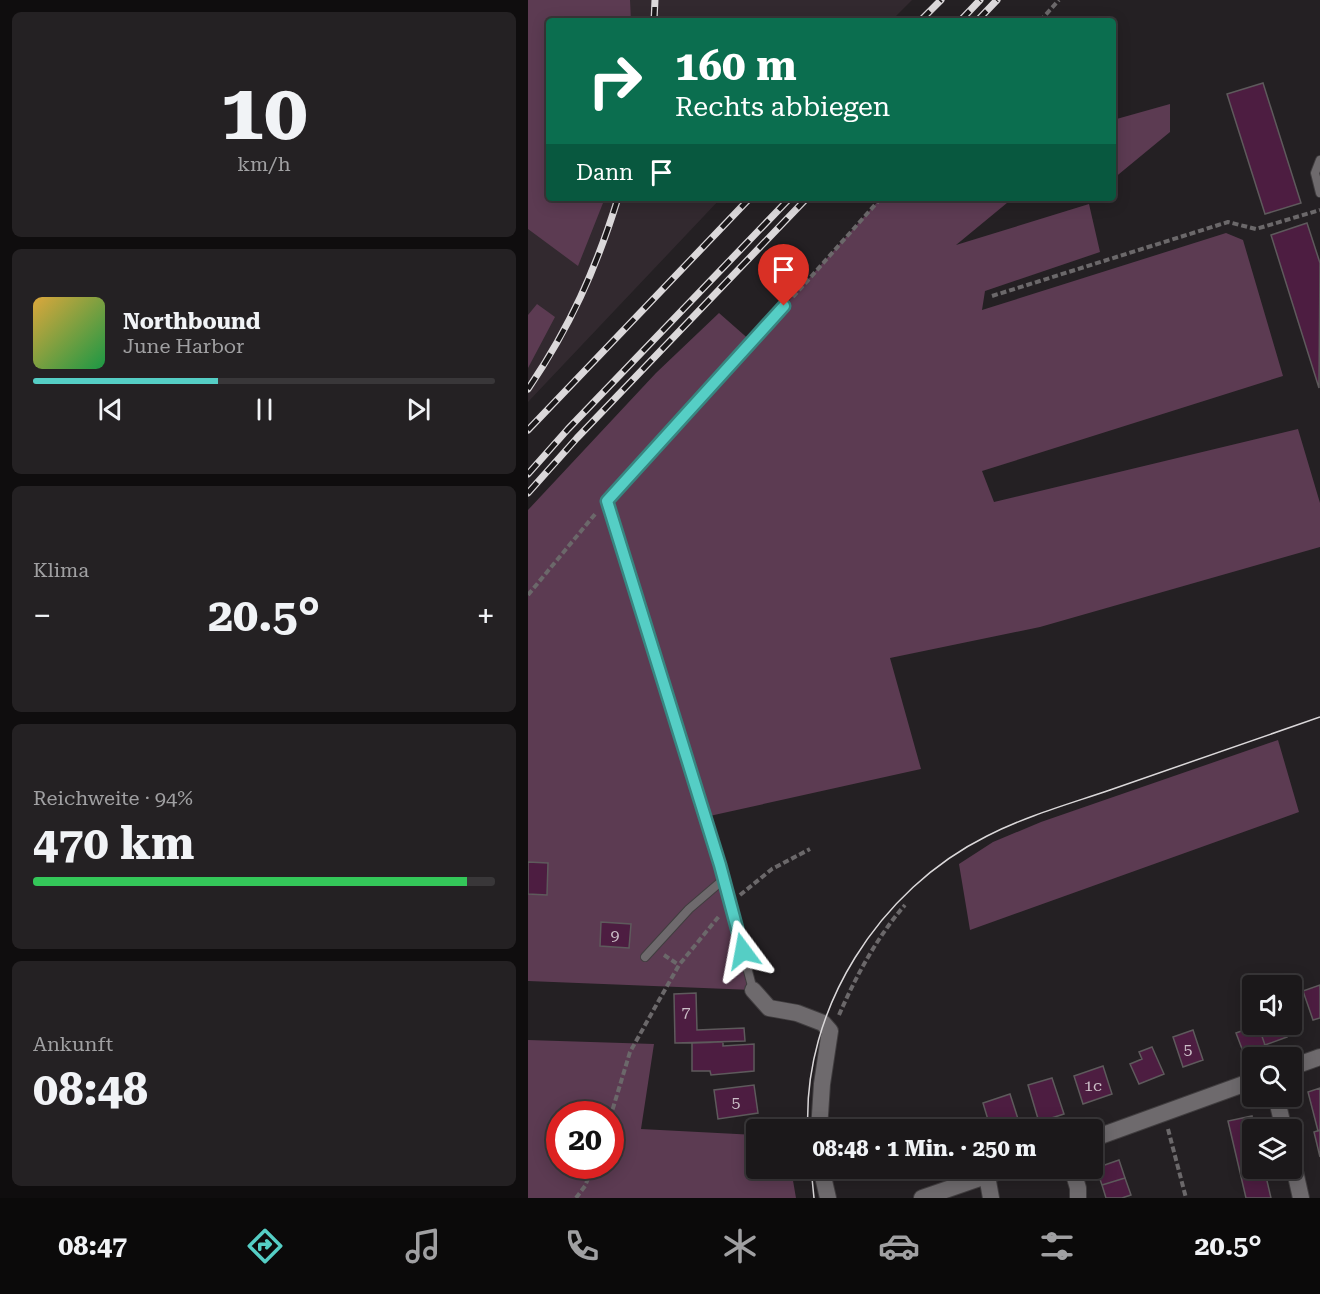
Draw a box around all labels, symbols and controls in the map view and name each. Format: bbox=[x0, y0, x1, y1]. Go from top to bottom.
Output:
text: 160 m bbox=[675, 41, 797, 90]
icon: right bbox=[576, 42, 654, 120]
text: 10 bbox=[220, 67, 308, 158]
text: Rechts abbiegen bbox=[675, 91, 890, 123]
text: km/h bbox=[237, 152, 291, 176]
icon: arrive bbox=[645, 156, 678, 189]
text: Dann bbox=[576, 160, 633, 185]
pin bbox=[758, 244, 809, 306]
icon: arrive bbox=[767, 253, 800, 286]
text: Northbound bbox=[123, 309, 261, 334]
text: June Harbor bbox=[123, 334, 244, 358]
icon: previous bbox=[94, 393, 127, 426]
icon: pause bbox=[248, 393, 281, 426]
icon: next bbox=[402, 393, 435, 426]
text: Klima bbox=[33, 558, 89, 582]
text: 20.5° bbox=[208, 589, 320, 642]
text: − bbox=[33, 596, 51, 635]
text: + bbox=[477, 596, 495, 635]
text: Reichweite · 94% bbox=[33, 786, 193, 810]
text: 470 km bbox=[33, 817, 194, 870]
position arrow bbox=[711, 919, 775, 983]
house number: 9 bbox=[611, 926, 620, 945]
map controls bbox=[1242, 975, 1302, 1179]
button: sound bbox=[1242, 975, 1302, 1035]
house number: 7 bbox=[682, 1002, 691, 1021]
text: Ankunft bbox=[33, 1032, 113, 1056]
house number: 5 bbox=[1184, 1040, 1193, 1059]
button: search bbox=[1242, 1047, 1302, 1107]
text: 08:48 bbox=[33, 1063, 148, 1116]
house number: 1c bbox=[1084, 1076, 1102, 1095]
house number: 5 bbox=[732, 1093, 741, 1112]
speed limit sign: 20 bbox=[546, 1101, 624, 1179]
button: layers bbox=[1242, 1119, 1302, 1179]
text: 08:48 · 1 Min. · 250 m bbox=[812, 1136, 1037, 1161]
icon: directions bbox=[244, 1225, 286, 1267]
icon: music bbox=[402, 1225, 444, 1267]
icon: phone bbox=[561, 1225, 603, 1267]
icon: climate bbox=[719, 1225, 761, 1267]
icon: car bbox=[878, 1225, 920, 1267]
icon: filters bbox=[1036, 1225, 1078, 1267]
text: 08:47 bbox=[58, 1230, 127, 1262]
text: 20.5° bbox=[1194, 1230, 1262, 1262]

